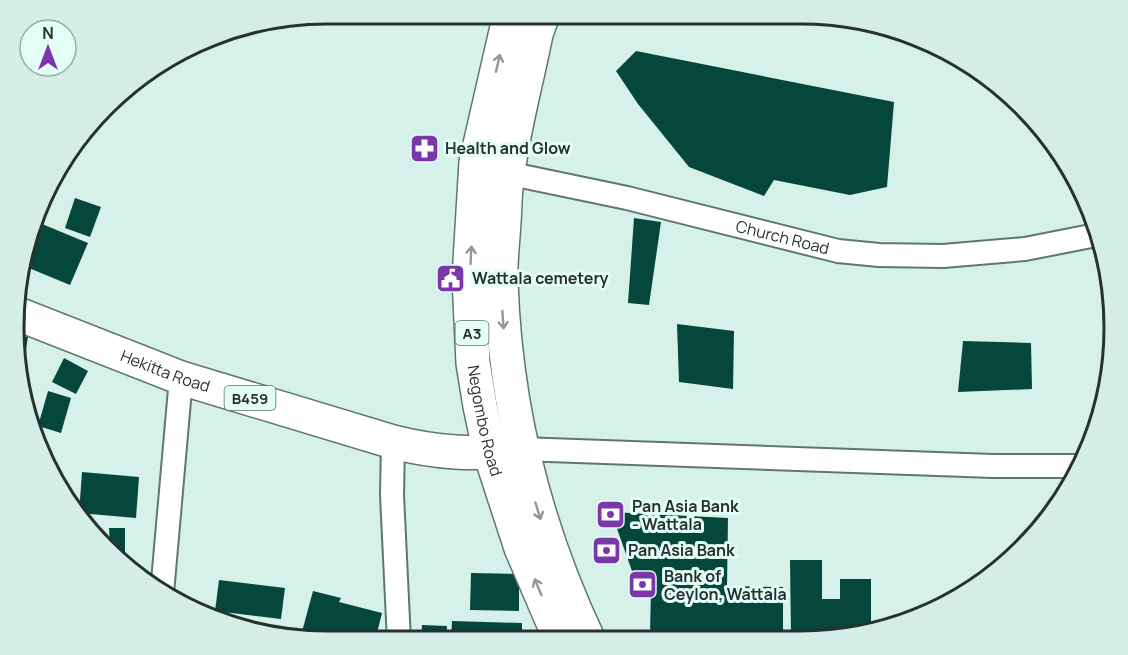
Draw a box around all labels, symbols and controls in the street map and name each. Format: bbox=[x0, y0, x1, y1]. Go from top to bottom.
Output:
north arrow bbox=[18, 18, 78, 78]
text: N bbox=[42, 22, 54, 44]
one-way arrow bbox=[492, 54, 504, 73]
pharmacy icon: Health and Glow bbox=[408, 132, 440, 164]
place label: Health and Glow bbox=[445, 137, 571, 159]
street label: Church Road bbox=[734, 215, 832, 259]
one-way arrow bbox=[465, 246, 476, 266]
public building icon: Wattala cemetery bbox=[435, 262, 467, 294]
place label: Wattala cemetery bbox=[472, 267, 609, 289]
one-way arrow bbox=[498, 309, 509, 329]
road number: A3 bbox=[456, 321, 488, 345]
street label: Hekitta Road bbox=[117, 344, 213, 397]
street label: Negombo Road bbox=[463, 364, 508, 479]
road number: B459 bbox=[224, 386, 276, 410]
place label: Pan Asia Bank - Wattala bbox=[632, 495, 739, 535]
bank icon: Pan Asia Bank - Wattala bbox=[595, 499, 627, 531]
one-way arrow bbox=[533, 501, 544, 520]
bank icon: Pan Asia Bank bbox=[591, 534, 623, 566]
place label: Pan Asia Bank bbox=[628, 539, 735, 561]
place label: Bank of Ceylon, Wattala bbox=[664, 565, 787, 605]
bank icon: Bank of Ceylon, Wattala bbox=[627, 569, 659, 601]
one-way arrow bbox=[532, 579, 543, 597]

